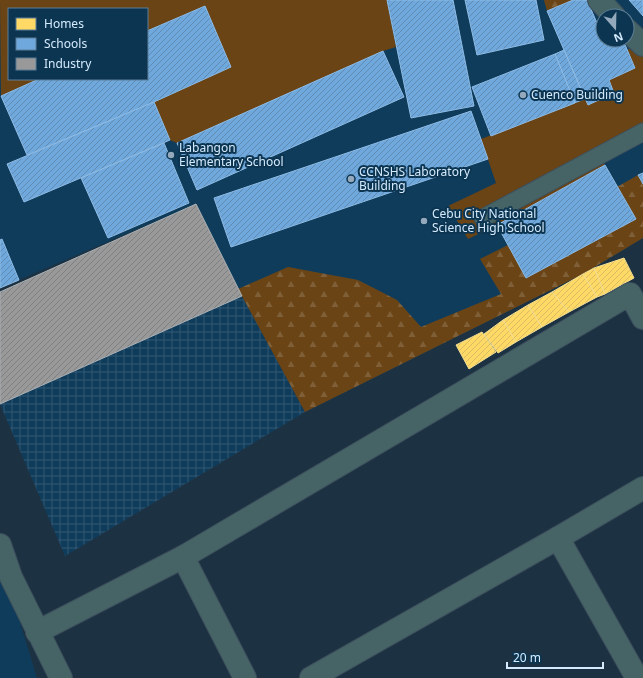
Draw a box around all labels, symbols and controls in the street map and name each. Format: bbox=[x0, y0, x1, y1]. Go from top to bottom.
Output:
legend bbox=[8, 8, 148, 80]
north arrow bbox=[595, 8, 635, 48]
text: Homes bbox=[44, 15, 84, 32]
text: N bbox=[612, 29, 625, 46]
text: Schools bbox=[44, 35, 87, 52]
text: Industry bbox=[44, 55, 92, 72]
place label: Cuenco Building bbox=[531, 86, 623, 103]
marker: Cuenco Building bbox=[518, 90, 528, 100]
place label: Labangon Elementary School bbox=[179, 139, 284, 170]
marker: Labangon Elementary School bbox=[166, 150, 176, 160]
place label: CCNSHS Laboratory Building bbox=[359, 163, 471, 194]
marker: CCNSHS Laboratory Building bbox=[346, 174, 356, 184]
place label: Cebu City National Science High School bbox=[432, 205, 545, 236]
marker: Cebu City National Science High School bbox=[419, 216, 429, 226]
scale bar bbox=[507, 644, 603, 670]
text: 20 m bbox=[513, 649, 541, 666]

